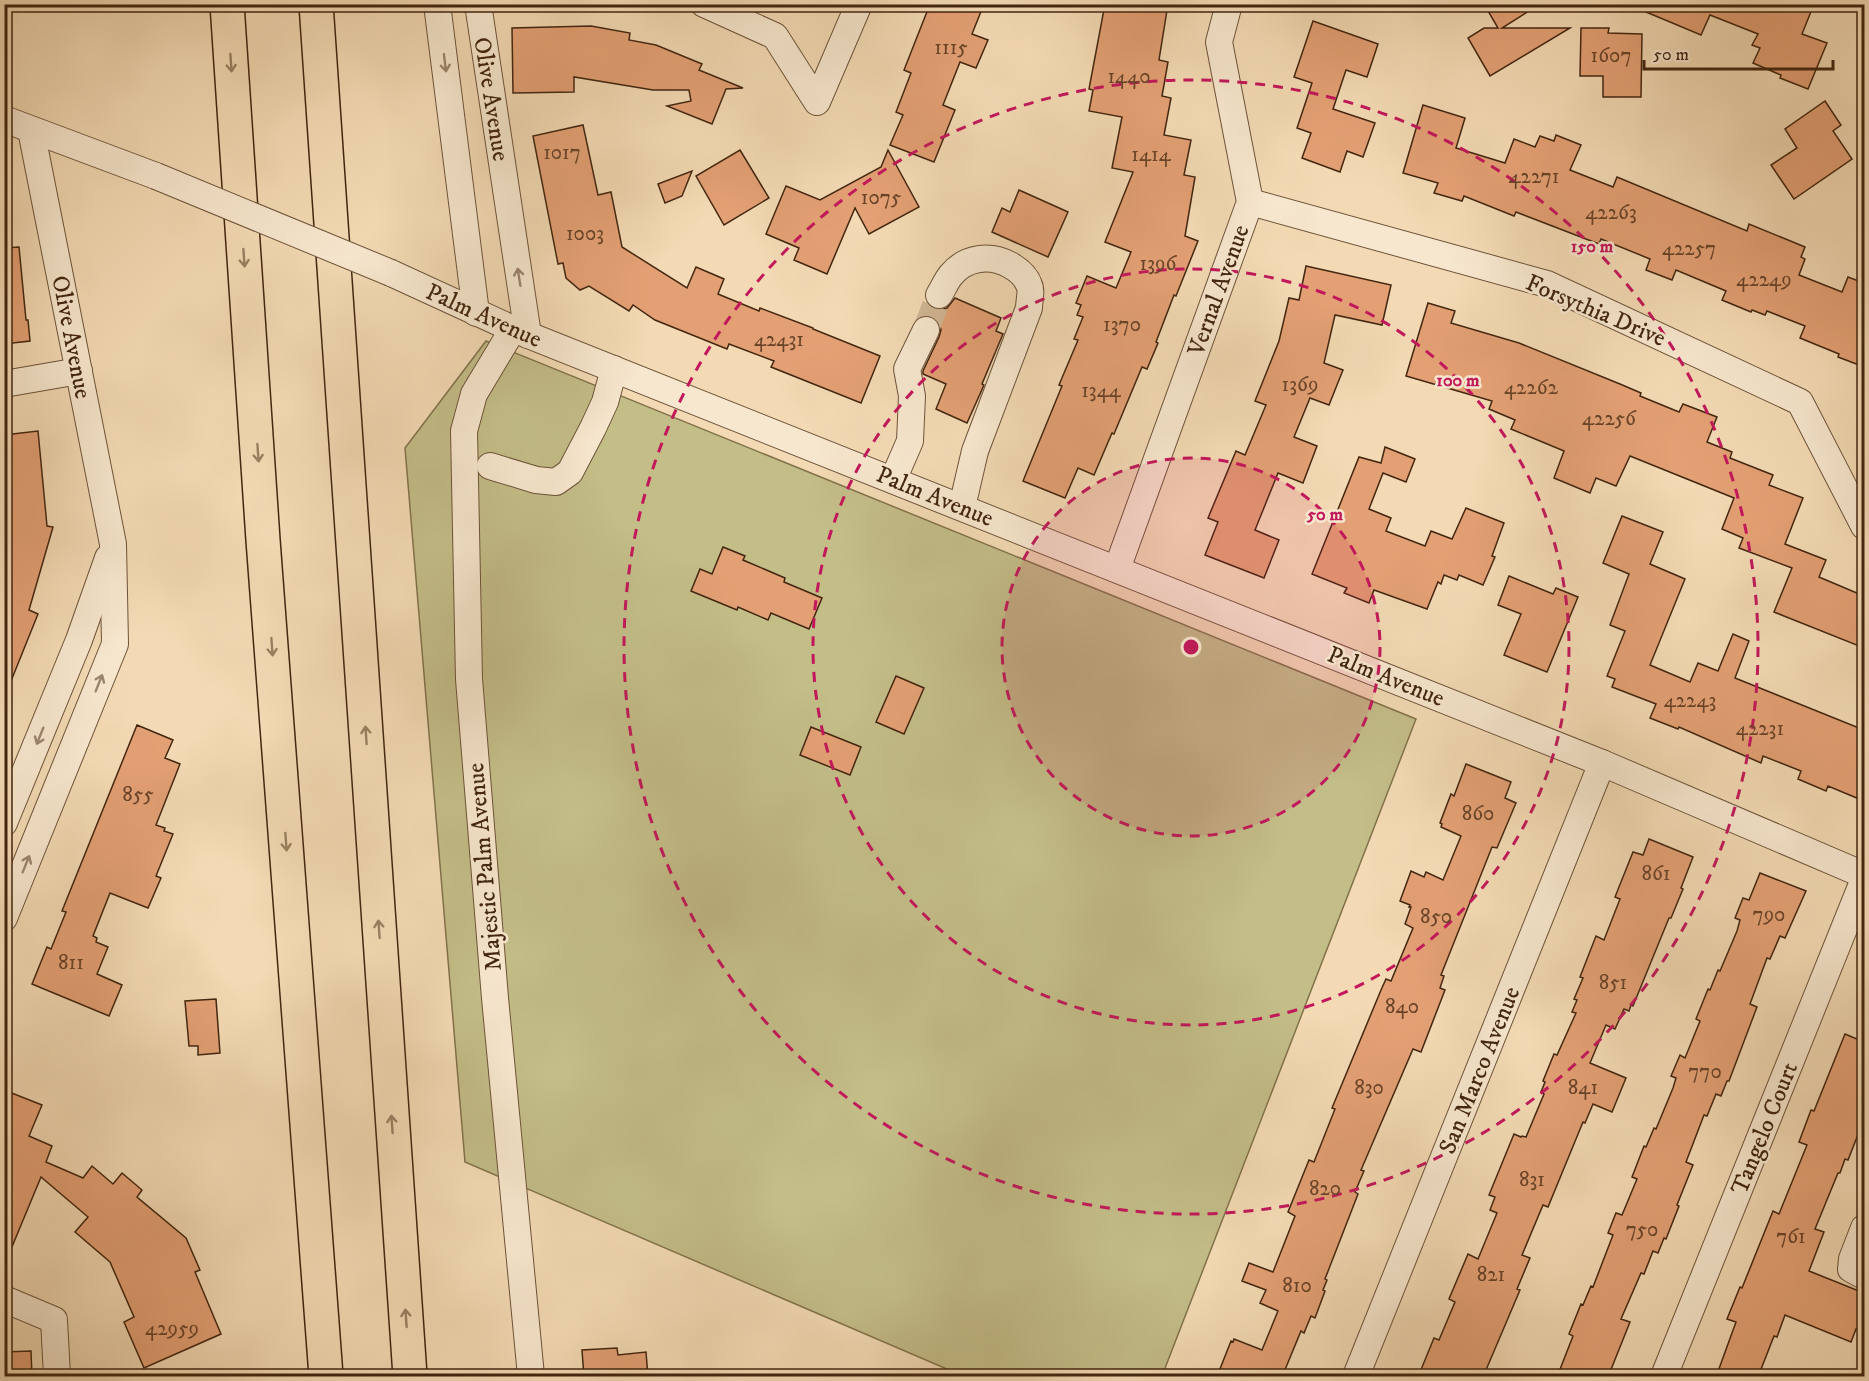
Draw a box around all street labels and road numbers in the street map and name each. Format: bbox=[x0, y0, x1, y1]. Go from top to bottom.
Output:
street label: Olive Avenue bbox=[466, 35, 516, 163]
street label: Vernal Avenue bbox=[1181, 221, 1256, 361]
street label: Forsythia Drive bbox=[1521, 268, 1670, 354]
street label: Olive Avenue bbox=[44, 273, 98, 401]
street label: Palm Avenue bbox=[421, 277, 546, 355]
street label: Palm Avenue bbox=[872, 460, 998, 534]
street label: Palm Avenue bbox=[1323, 640, 1449, 714]
street label: Majestic Palm Avenue bbox=[461, 761, 509, 972]
street label: San Marco Avenue bbox=[1433, 982, 1527, 1158]
street label: Tangelo Court bbox=[1725, 1057, 1805, 1199]

